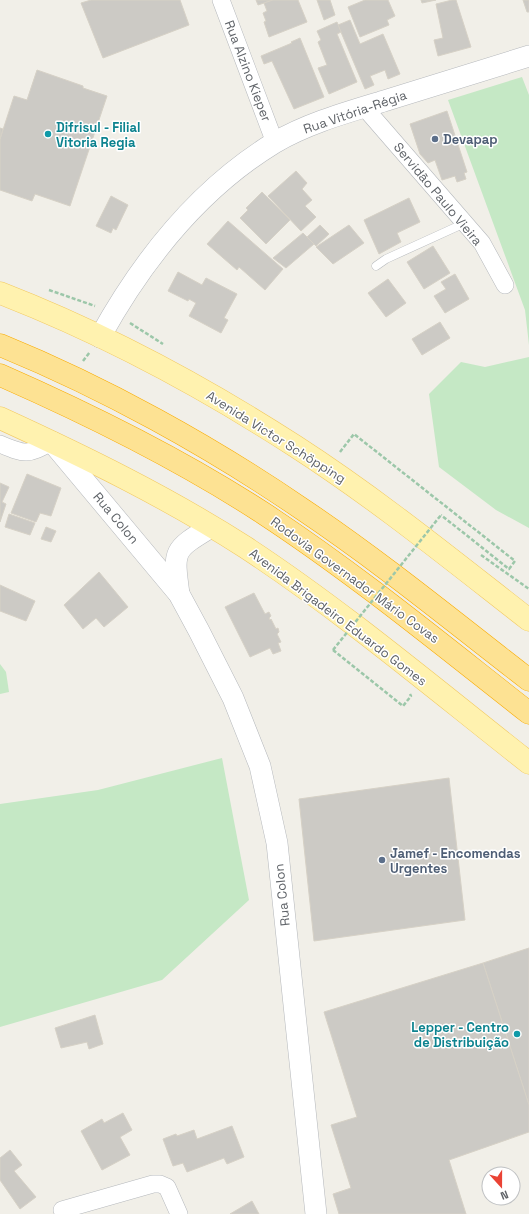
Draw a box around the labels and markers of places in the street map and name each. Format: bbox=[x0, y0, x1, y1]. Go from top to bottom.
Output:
place label: Difrisul - Filial Vitoria Regia bbox=[56, 119, 141, 151]
marker: Difrisul - Filial Vitoria Regia bbox=[43, 129, 53, 139]
place label: Devapap bbox=[443, 131, 498, 148]
marker: Devapap bbox=[430, 134, 440, 144]
place label: Jamef - Encomendas Urgentes bbox=[390, 845, 521, 877]
marker: Jamef - Encomendas Urgentes bbox=[377, 855, 387, 865]
place label: Lepper - Centro de Distribuição bbox=[411, 1019, 509, 1051]
marker: Lepper - Centro de Distribuição bbox=[512, 1029, 522, 1039]

